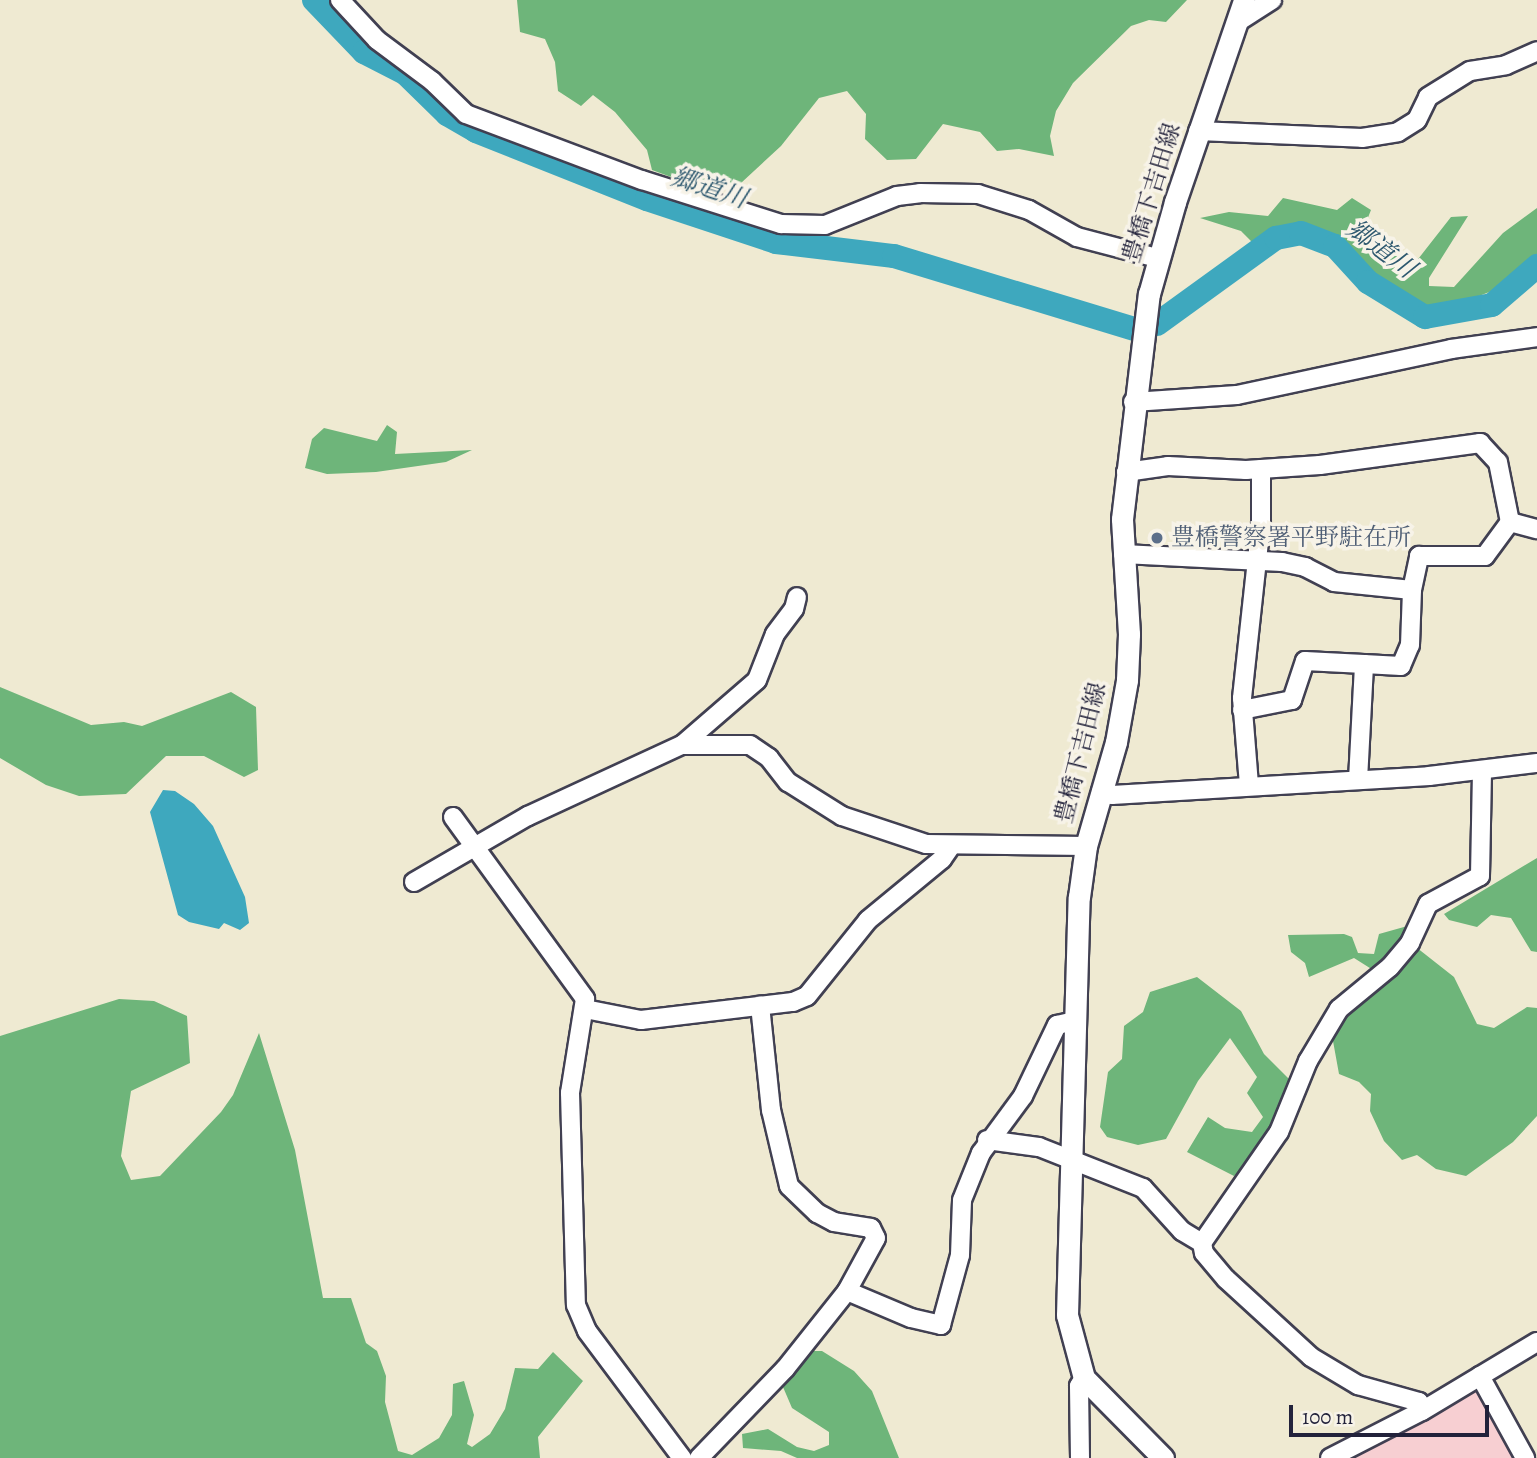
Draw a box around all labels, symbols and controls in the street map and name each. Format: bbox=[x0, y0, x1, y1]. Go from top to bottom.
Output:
street label: 豊橋下吉田線 bbox=[1117, 120, 1187, 266]
water label: 郷道川 bbox=[667, 161, 751, 215]
water label: 郷道川 bbox=[1340, 213, 1422, 285]
place label: 豊橋警察署平野駐在所 bbox=[1171, 524, 1411, 552]
marker: 豊橋警察署平野駐在所 bbox=[1149, 530, 1165, 546]
street label: 豊橋下吉田線 bbox=[1050, 680, 1112, 826]
scale bar bbox=[1292, 1392, 1492, 1436]
text: 100 m bbox=[1302, 1403, 1353, 1431]

